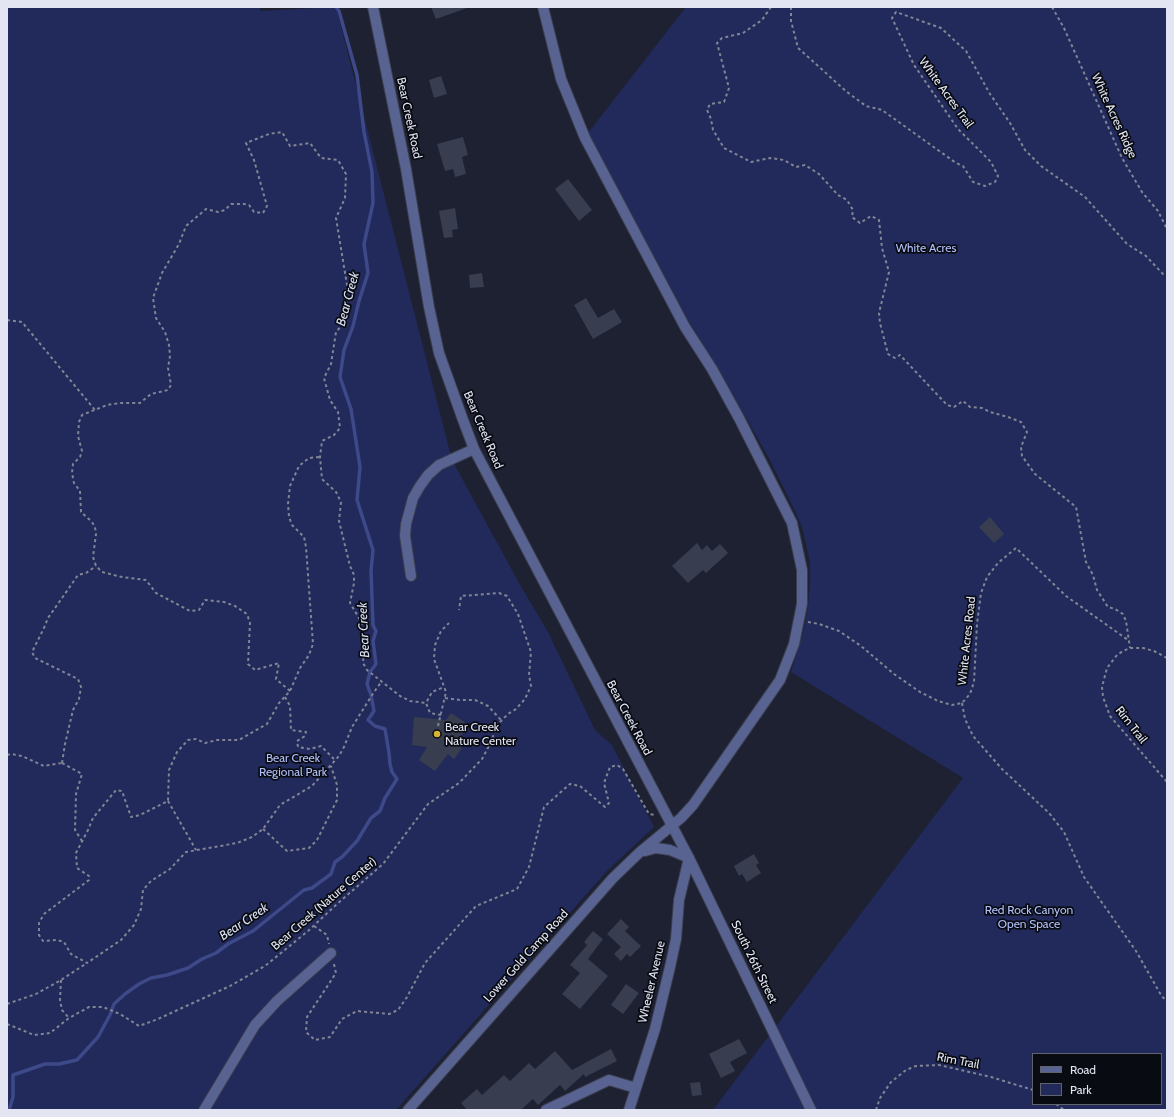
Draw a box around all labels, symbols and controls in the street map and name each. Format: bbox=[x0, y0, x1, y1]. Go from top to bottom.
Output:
street label: White Acres Trail bbox=[916, 55, 976, 131]
street label: White Acres Ridge bbox=[1088, 71, 1140, 161]
street label: Bear Creek Road bbox=[393, 76, 425, 160]
park label: White Acres bbox=[896, 241, 956, 255]
water label: Bear Creek bbox=[333, 270, 363, 328]
street label: Bear Creek Road bbox=[460, 389, 506, 471]
street label: White Acres Road bbox=[955, 596, 979, 686]
water label: Bear Creek bbox=[355, 602, 373, 658]
street label: Bear Creek Road bbox=[603, 678, 655, 758]
street label: Rim Trail bbox=[1112, 704, 1150, 746]
place label: Bear Creek Nature Center bbox=[445, 720, 516, 748]
marker: Bear Creek Nature Center bbox=[432, 729, 442, 739]
park label: Bear Creek Regional Park bbox=[259, 751, 327, 779]
street label: Bear Creek (Nature Center) bbox=[268, 854, 380, 954]
water label: Bear Creek bbox=[217, 900, 271, 944]
park label: Red Rock Canyon Open Space bbox=[985, 903, 1073, 931]
street label: Lower Gold Camp Road bbox=[481, 907, 571, 1005]
street label: South 26th Street bbox=[728, 918, 780, 1006]
street label: Wheeler Avenue bbox=[636, 940, 668, 1024]
street label: Rim Trail bbox=[935, 1050, 981, 1072]
legend bbox=[1032, 1053, 1162, 1105]
text: Road bbox=[1070, 1062, 1096, 1077]
text: Park bbox=[1070, 1082, 1092, 1097]

